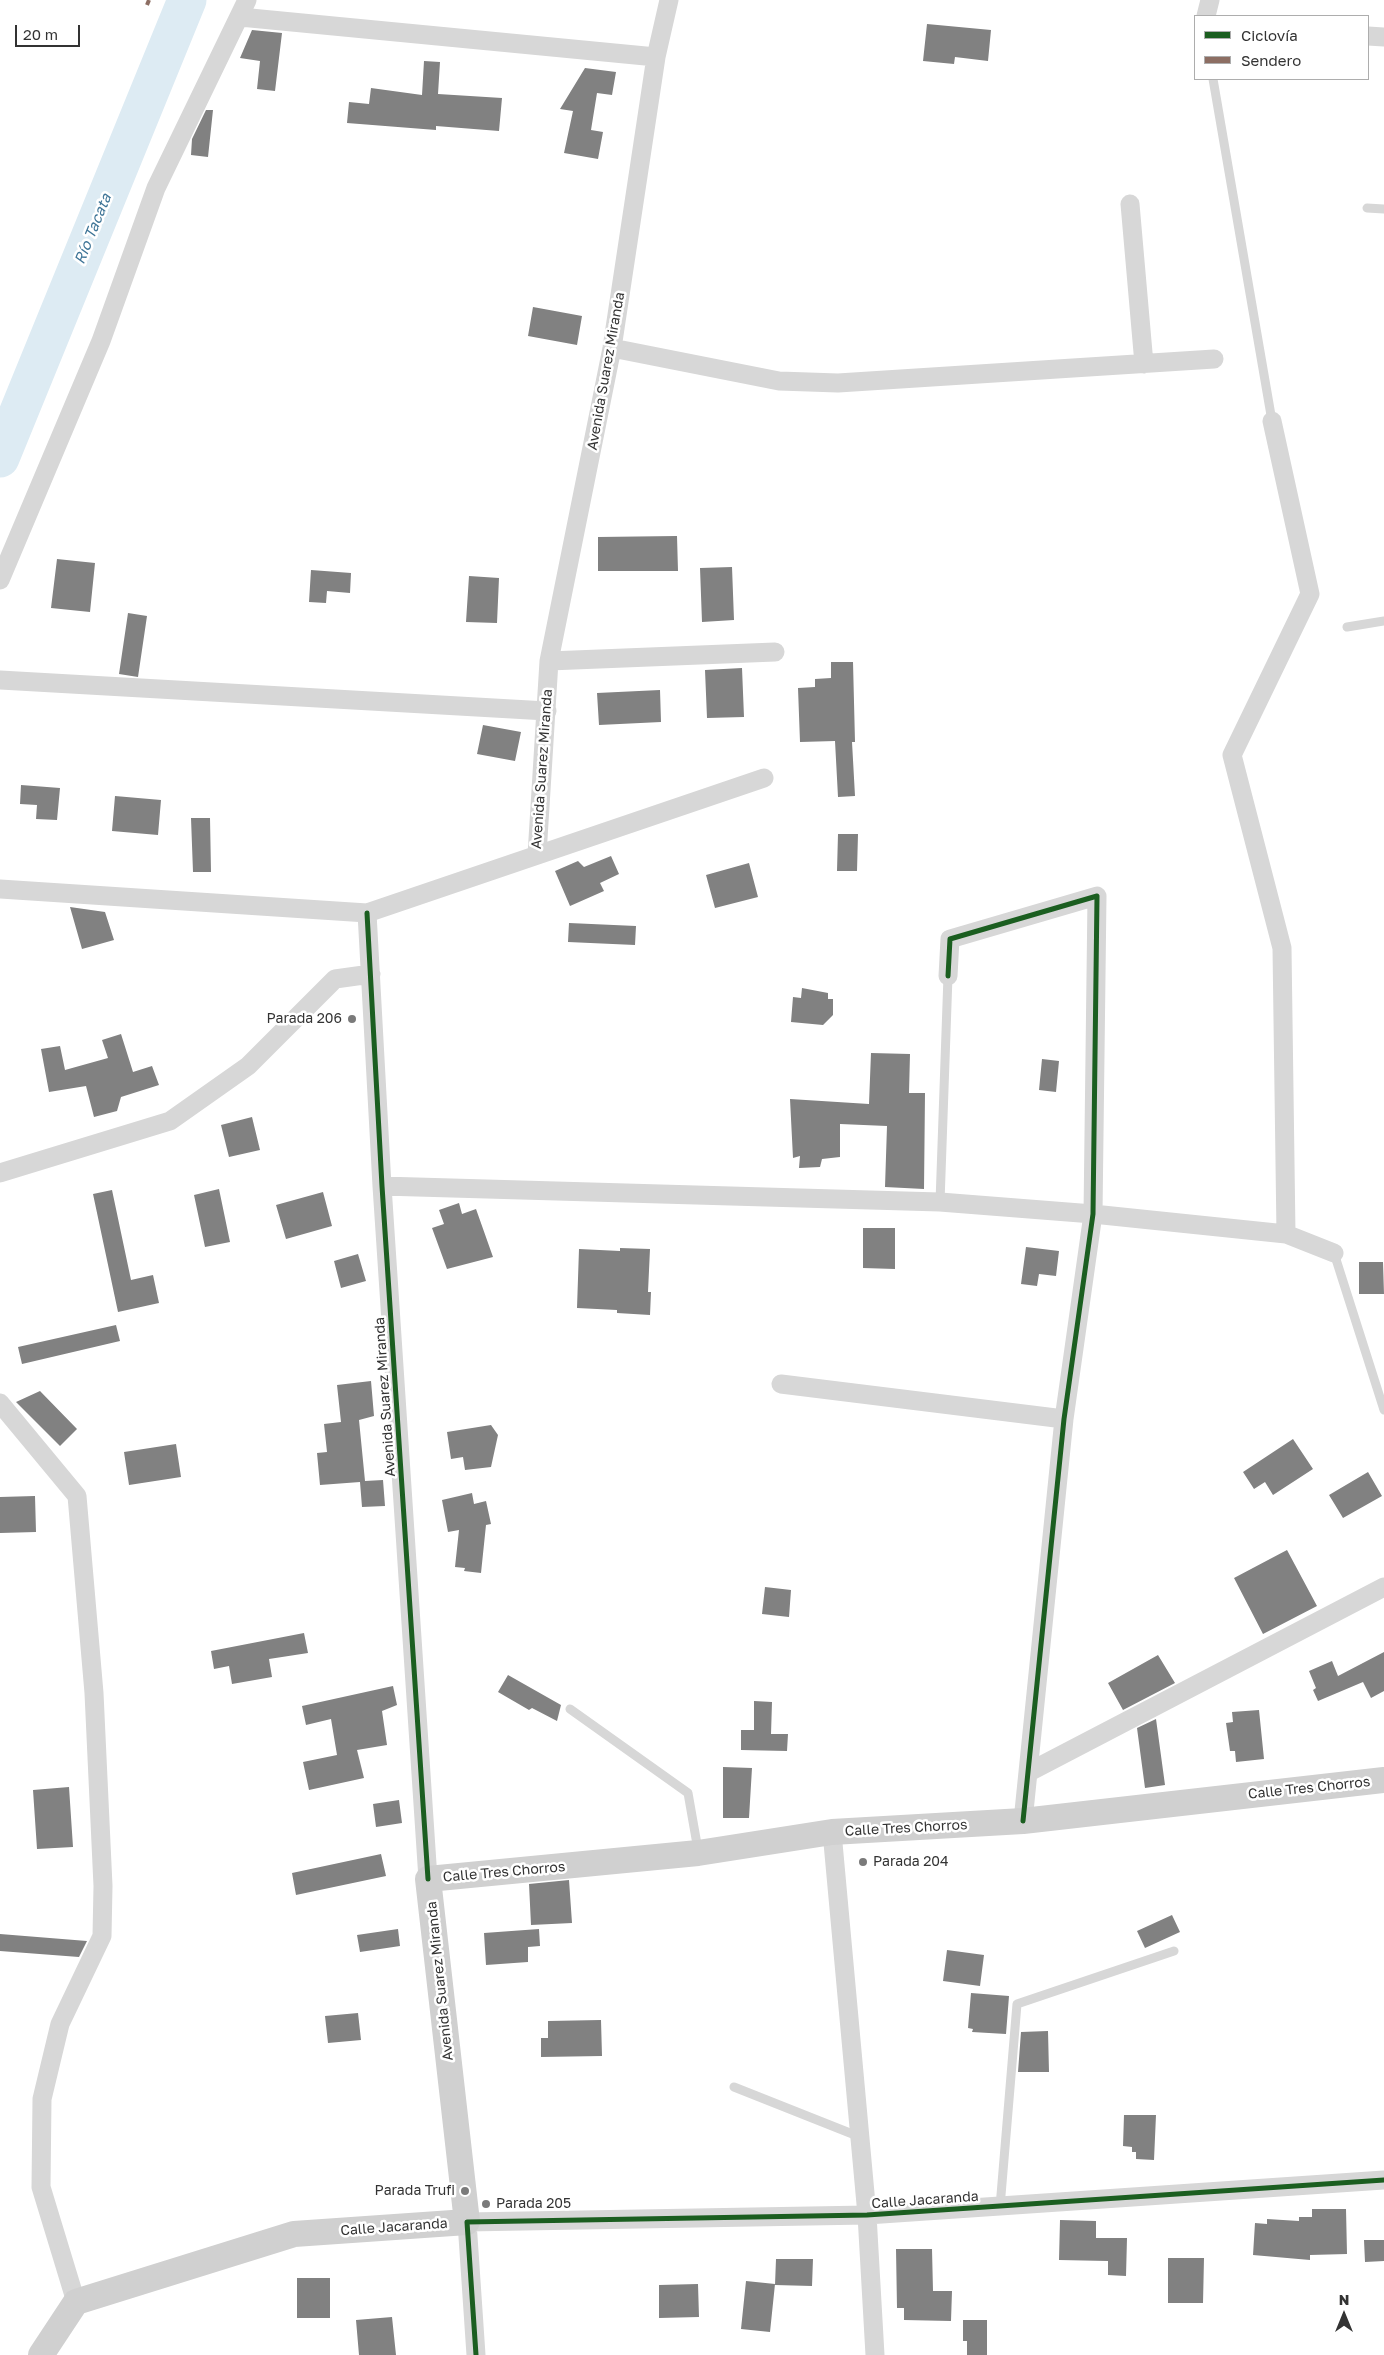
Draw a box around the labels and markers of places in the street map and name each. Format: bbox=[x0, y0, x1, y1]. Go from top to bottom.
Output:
place label: Parada 206 bbox=[267, 1011, 342, 1027]
marker: Parada 206 bbox=[346, 1013, 358, 1025]
place label: Parada 204 bbox=[873, 1854, 949, 1870]
marker: Parada 204 bbox=[857, 1856, 869, 1868]
place label: Parada Trufi bbox=[375, 2183, 455, 2199]
marker: Parada Trufi bbox=[459, 2185, 471, 2197]
place label: Parada 205 bbox=[496, 2196, 571, 2212]
marker: Parada 205 bbox=[480, 2198, 492, 2210]

